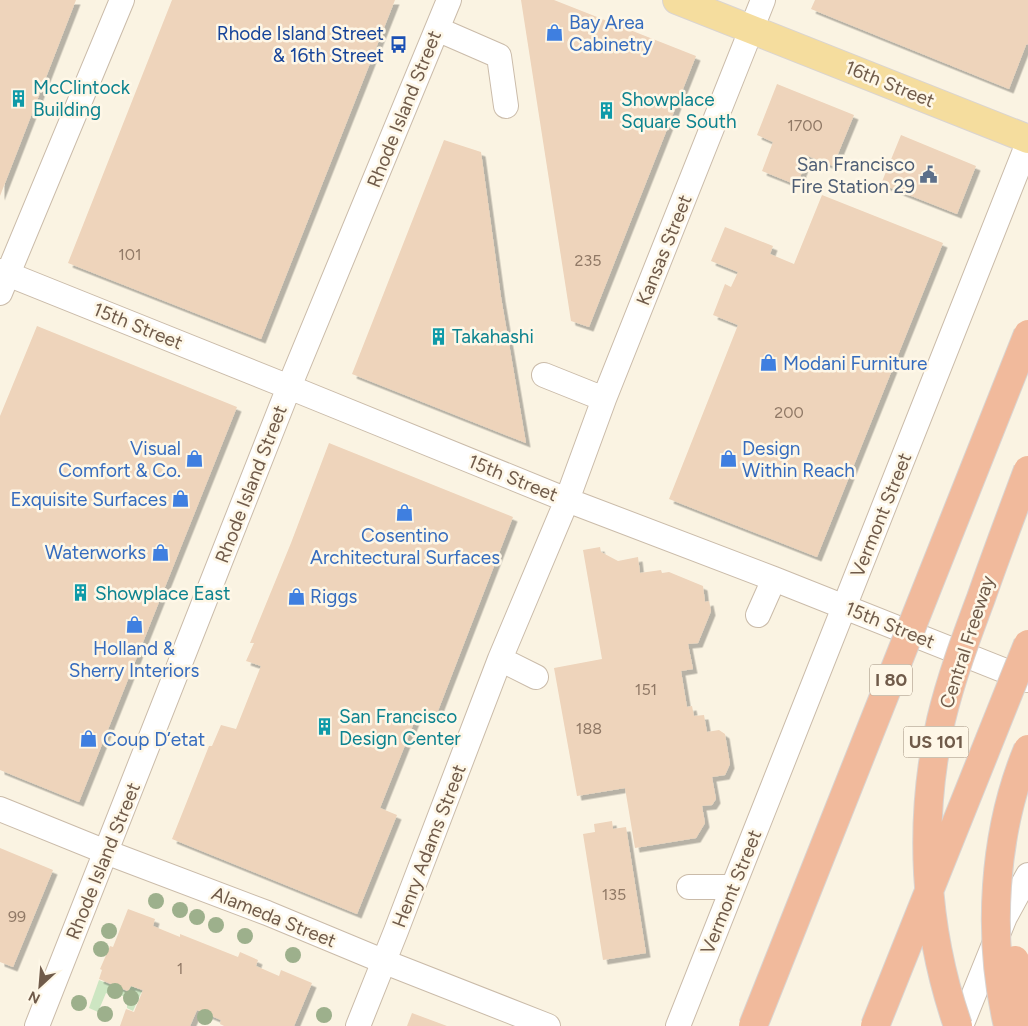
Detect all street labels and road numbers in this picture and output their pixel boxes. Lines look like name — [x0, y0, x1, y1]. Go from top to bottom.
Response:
street label: Rhode Island Street — [362, 27, 446, 191]
street label: 16th Street — [842, 56, 938, 112]
street label: Kansas Street — [631, 191, 697, 309]
street label: 15th Street — [90, 298, 186, 354]
street label: Rhode Island Street — [210, 402, 292, 566]
street label: Vermont Street — [846, 449, 916, 581]
street label: 15th Street — [465, 450, 561, 506]
street label: Central Freeway — [935, 573, 999, 711]
street label: 15th Street — [842, 597, 938, 653]
road number: I 80 — [870, 664, 912, 696]
road number: US 101 — [904, 726, 968, 758]
street label: Henry Adams Street — [387, 761, 471, 931]
street label: Rhode Island Street — [61, 779, 145, 943]
street label: Vermont Street — [696, 826, 766, 958]
street label: Alameda Street — [208, 882, 340, 952]

